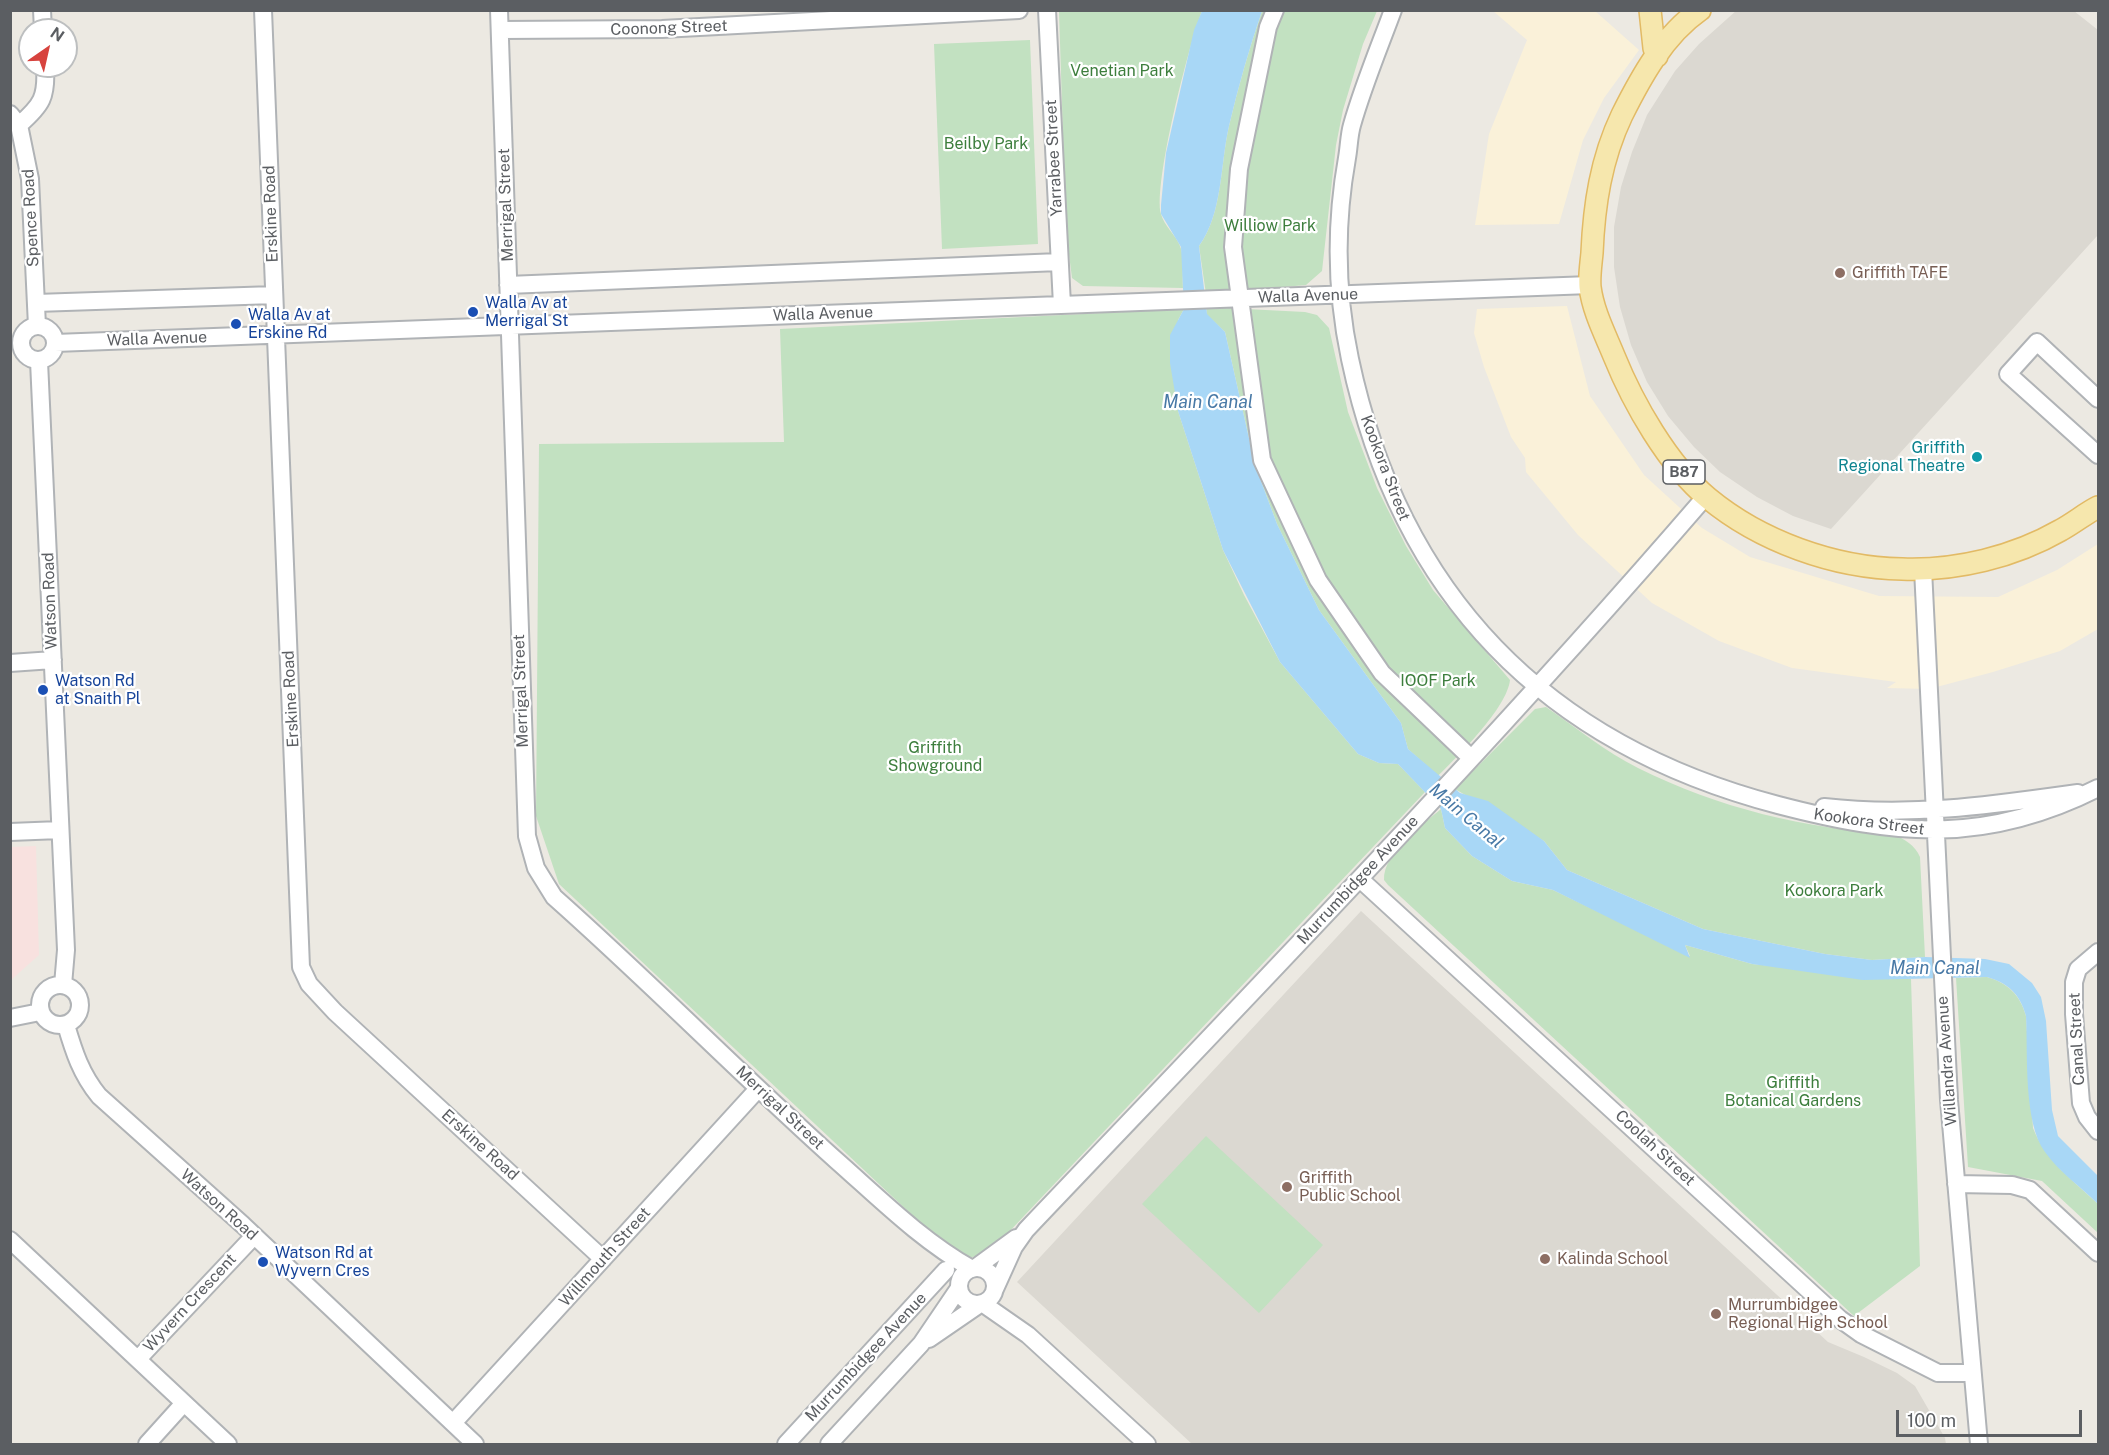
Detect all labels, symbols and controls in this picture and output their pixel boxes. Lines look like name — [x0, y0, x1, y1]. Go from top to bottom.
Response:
street label: Coonong Street — [610, 16, 728, 40]
north arrow — [18, 18, 78, 78]
text: N — [47, 23, 68, 46]
park label: Venetian Park — [1070, 61, 1174, 81]
street label: Yarrabee Street — [1041, 99, 1067, 217]
park label: Beilby Park — [944, 134, 1028, 154]
street label: Merrigal Street — [494, 148, 518, 262]
street label: Erskine Road — [260, 165, 282, 263]
street label: Spence Road — [19, 169, 43, 267]
park label: Williow Park — [1224, 216, 1316, 236]
place label: Griffith TAFE — [1852, 263, 1948, 283]
marker: Griffith TAFE — [1833, 266, 1847, 280]
street label: Walla Avenue — [1257, 285, 1359, 307]
place label: Walla Av at Merrigal St — [485, 293, 568, 331]
street label: Walla Avenue — [772, 303, 874, 325]
place label: Walla Av at Erskine Rd — [248, 305, 331, 343]
marker: Walla Av at Merrigal St — [466, 305, 480, 319]
marker: Walla Av at Erskine Rd — [229, 317, 243, 331]
street label: Walla Avenue — [106, 328, 208, 350]
water label: Main Canal — [1163, 391, 1253, 413]
street label: Kookora Street — [1356, 412, 1414, 524]
place label: Griffith Regional Theatre — [1838, 438, 1965, 476]
marker: Griffith Regional Theatre — [1970, 450, 1984, 464]
road number: B87 — [1663, 460, 1705, 484]
street label: Watson Road — [39, 552, 61, 650]
street label: Merrigal Street — [509, 634, 533, 748]
street label: Erskine Road — [279, 650, 303, 748]
place label: Watson Rd at Snaith Pl — [55, 671, 141, 709]
park label: IOOF Park — [1400, 671, 1476, 691]
marker: Watson Rd at Snaith Pl — [36, 683, 50, 697]
park label: Griffith Showground — [888, 738, 982, 776]
water label: Main Canal — [1425, 779, 1507, 853]
street label: Kookora Street — [1812, 805, 1926, 839]
street label: Murrumbidgee Avenue — [1293, 812, 1423, 948]
park label: Kookora Park — [1784, 881, 1884, 901]
water label: Main Canal — [1890, 957, 1980, 979]
street label: Canal Street — [2065, 992, 2089, 1086]
street label: Willandra Avenue — [1933, 995, 1961, 1127]
street label: Merrigal Street — [732, 1062, 828, 1154]
park label: Griffith Botanical Gardens — [1725, 1073, 1861, 1111]
street label: Erskine Road — [437, 1105, 523, 1185]
street label: Coolah Street — [1611, 1106, 1699, 1190]
street label: Watson Road — [176, 1165, 262, 1245]
place label: Griffith Public School — [1299, 1168, 1401, 1206]
marker: Griffith Public School — [1280, 1180, 1294, 1194]
street label: Willmouth Street — [555, 1203, 655, 1311]
place label: Watson Rd at Wyvern Cres — [275, 1243, 373, 1281]
place label: Kalinda School — [1557, 1249, 1668, 1269]
street label: Wyvern Crescent — [140, 1250, 240, 1356]
marker: Kalinda School — [1538, 1252, 1552, 1266]
marker: Watson Rd at Wyvern Cres — [256, 1255, 270, 1269]
street label: Murrumbidgee Avenue — [801, 1289, 931, 1425]
place label: Murrumbidgee Regional High School — [1728, 1295, 1888, 1333]
marker: Murrumbidgee Regional High School — [1709, 1307, 1723, 1321]
scale bar — [1899, 1398, 2085, 1436]
text: 100 m — [1907, 1410, 1956, 1431]

